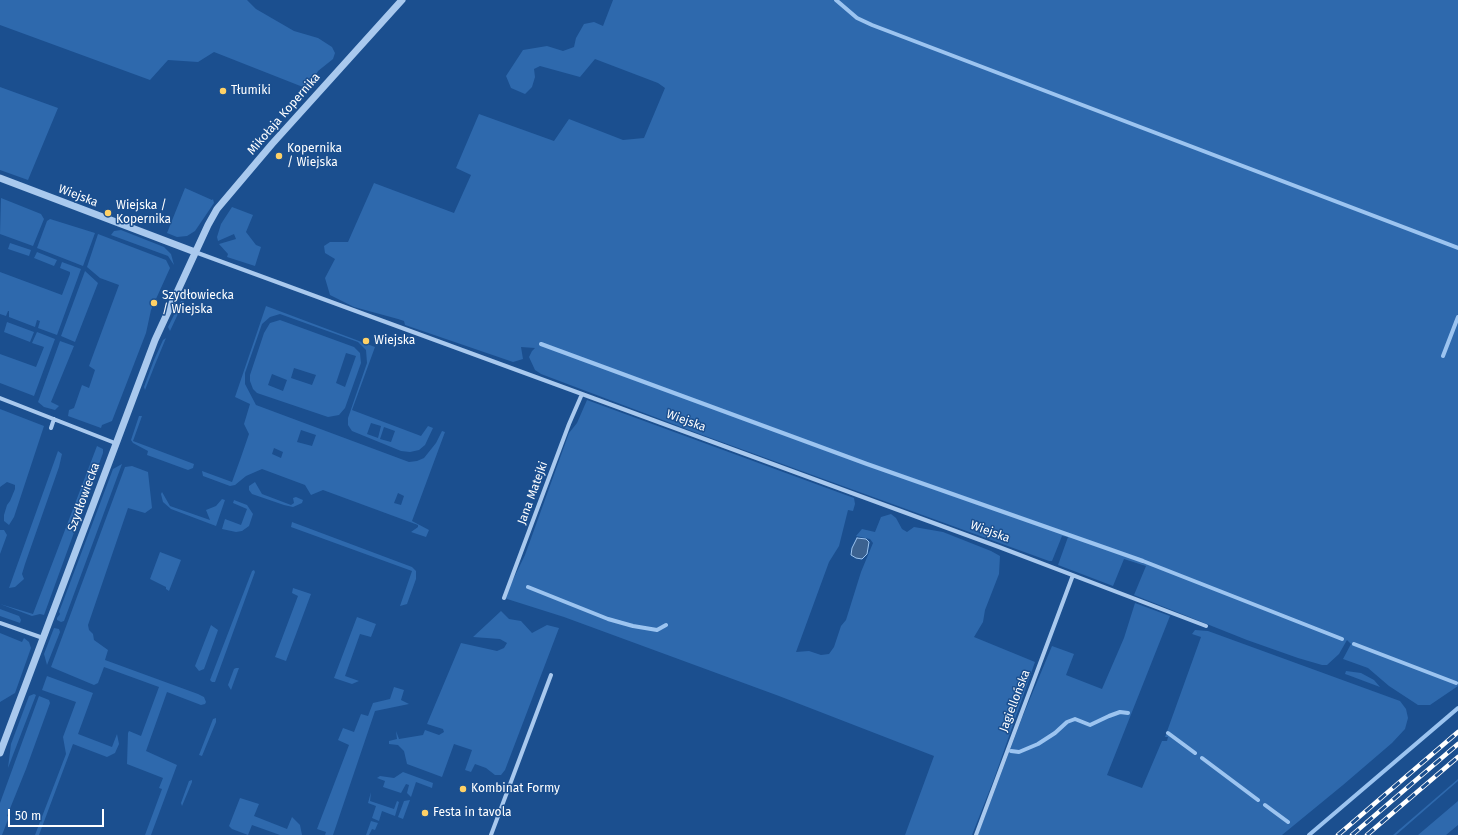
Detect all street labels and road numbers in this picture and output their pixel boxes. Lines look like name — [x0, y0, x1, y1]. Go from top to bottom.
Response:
street label: Mikołaja Kopernika — [244, 70, 324, 158]
street label: Wiejska — [56, 182, 100, 210]
street label: Wiejska — [664, 407, 708, 435]
street label: Jana Matejki — [515, 459, 551, 527]
street label: Szydłowiecka — [65, 461, 103, 533]
street label: Wiejska — [968, 518, 1012, 546]
street label: Jagiellońska — [997, 668, 1033, 734]

